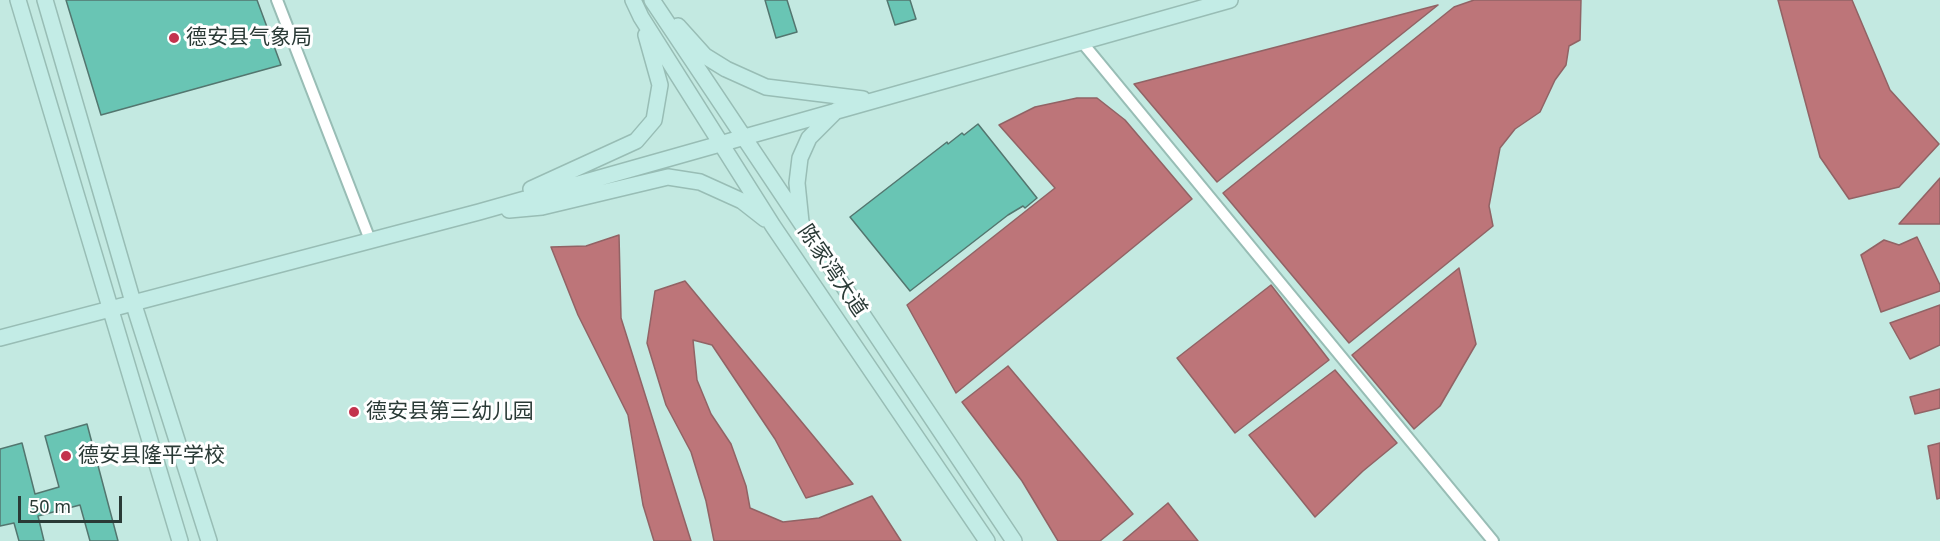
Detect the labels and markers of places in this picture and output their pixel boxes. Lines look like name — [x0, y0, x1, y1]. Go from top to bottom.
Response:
place label: 德安县气象局 — [186, 25, 312, 51]
marker: 德安县气象局 — [167, 31, 181, 45]
place label: 德安县第三幼儿园 — [366, 399, 534, 425]
marker: 德安县第三幼儿园 — [347, 405, 361, 419]
place label: 德安县隆平学校 — [78, 443, 225, 469]
marker: 德安县隆平学校 — [59, 449, 73, 463]

